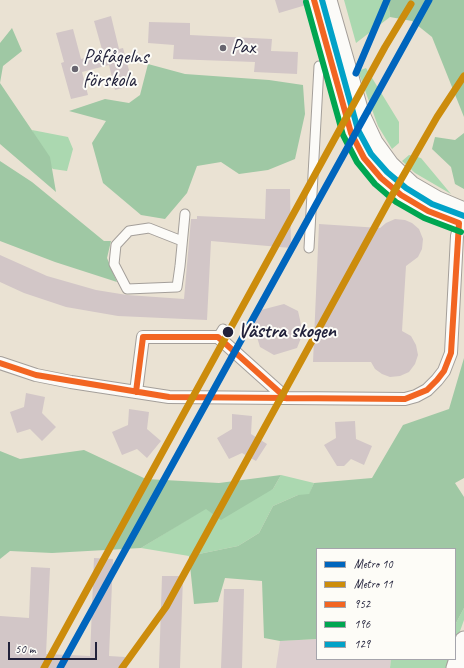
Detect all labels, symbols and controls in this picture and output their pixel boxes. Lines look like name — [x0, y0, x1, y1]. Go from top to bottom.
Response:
place label: Pax — [231, 36, 255, 60]
marker: Pax — [218, 43, 228, 53]
place label: Påfågelns förskola — [83, 46, 148, 93]
marker: Påfågelns förskola — [70, 64, 80, 74]
place label: Västra skogen — [238, 320, 336, 344]
marker: Västra skogen — [221, 325, 235, 339]
legend — [316, 548, 456, 660]
text: Metro 10 — [354, 556, 393, 572]
text: Metro 11 — [354, 576, 393, 592]
text: 952 — [354, 596, 370, 612]
text: 196 — [354, 616, 370, 632]
scale bar — [10, 634, 99, 660]
text: 129 — [354, 636, 370, 652]
text: 50 m — [15, 641, 35, 657]

